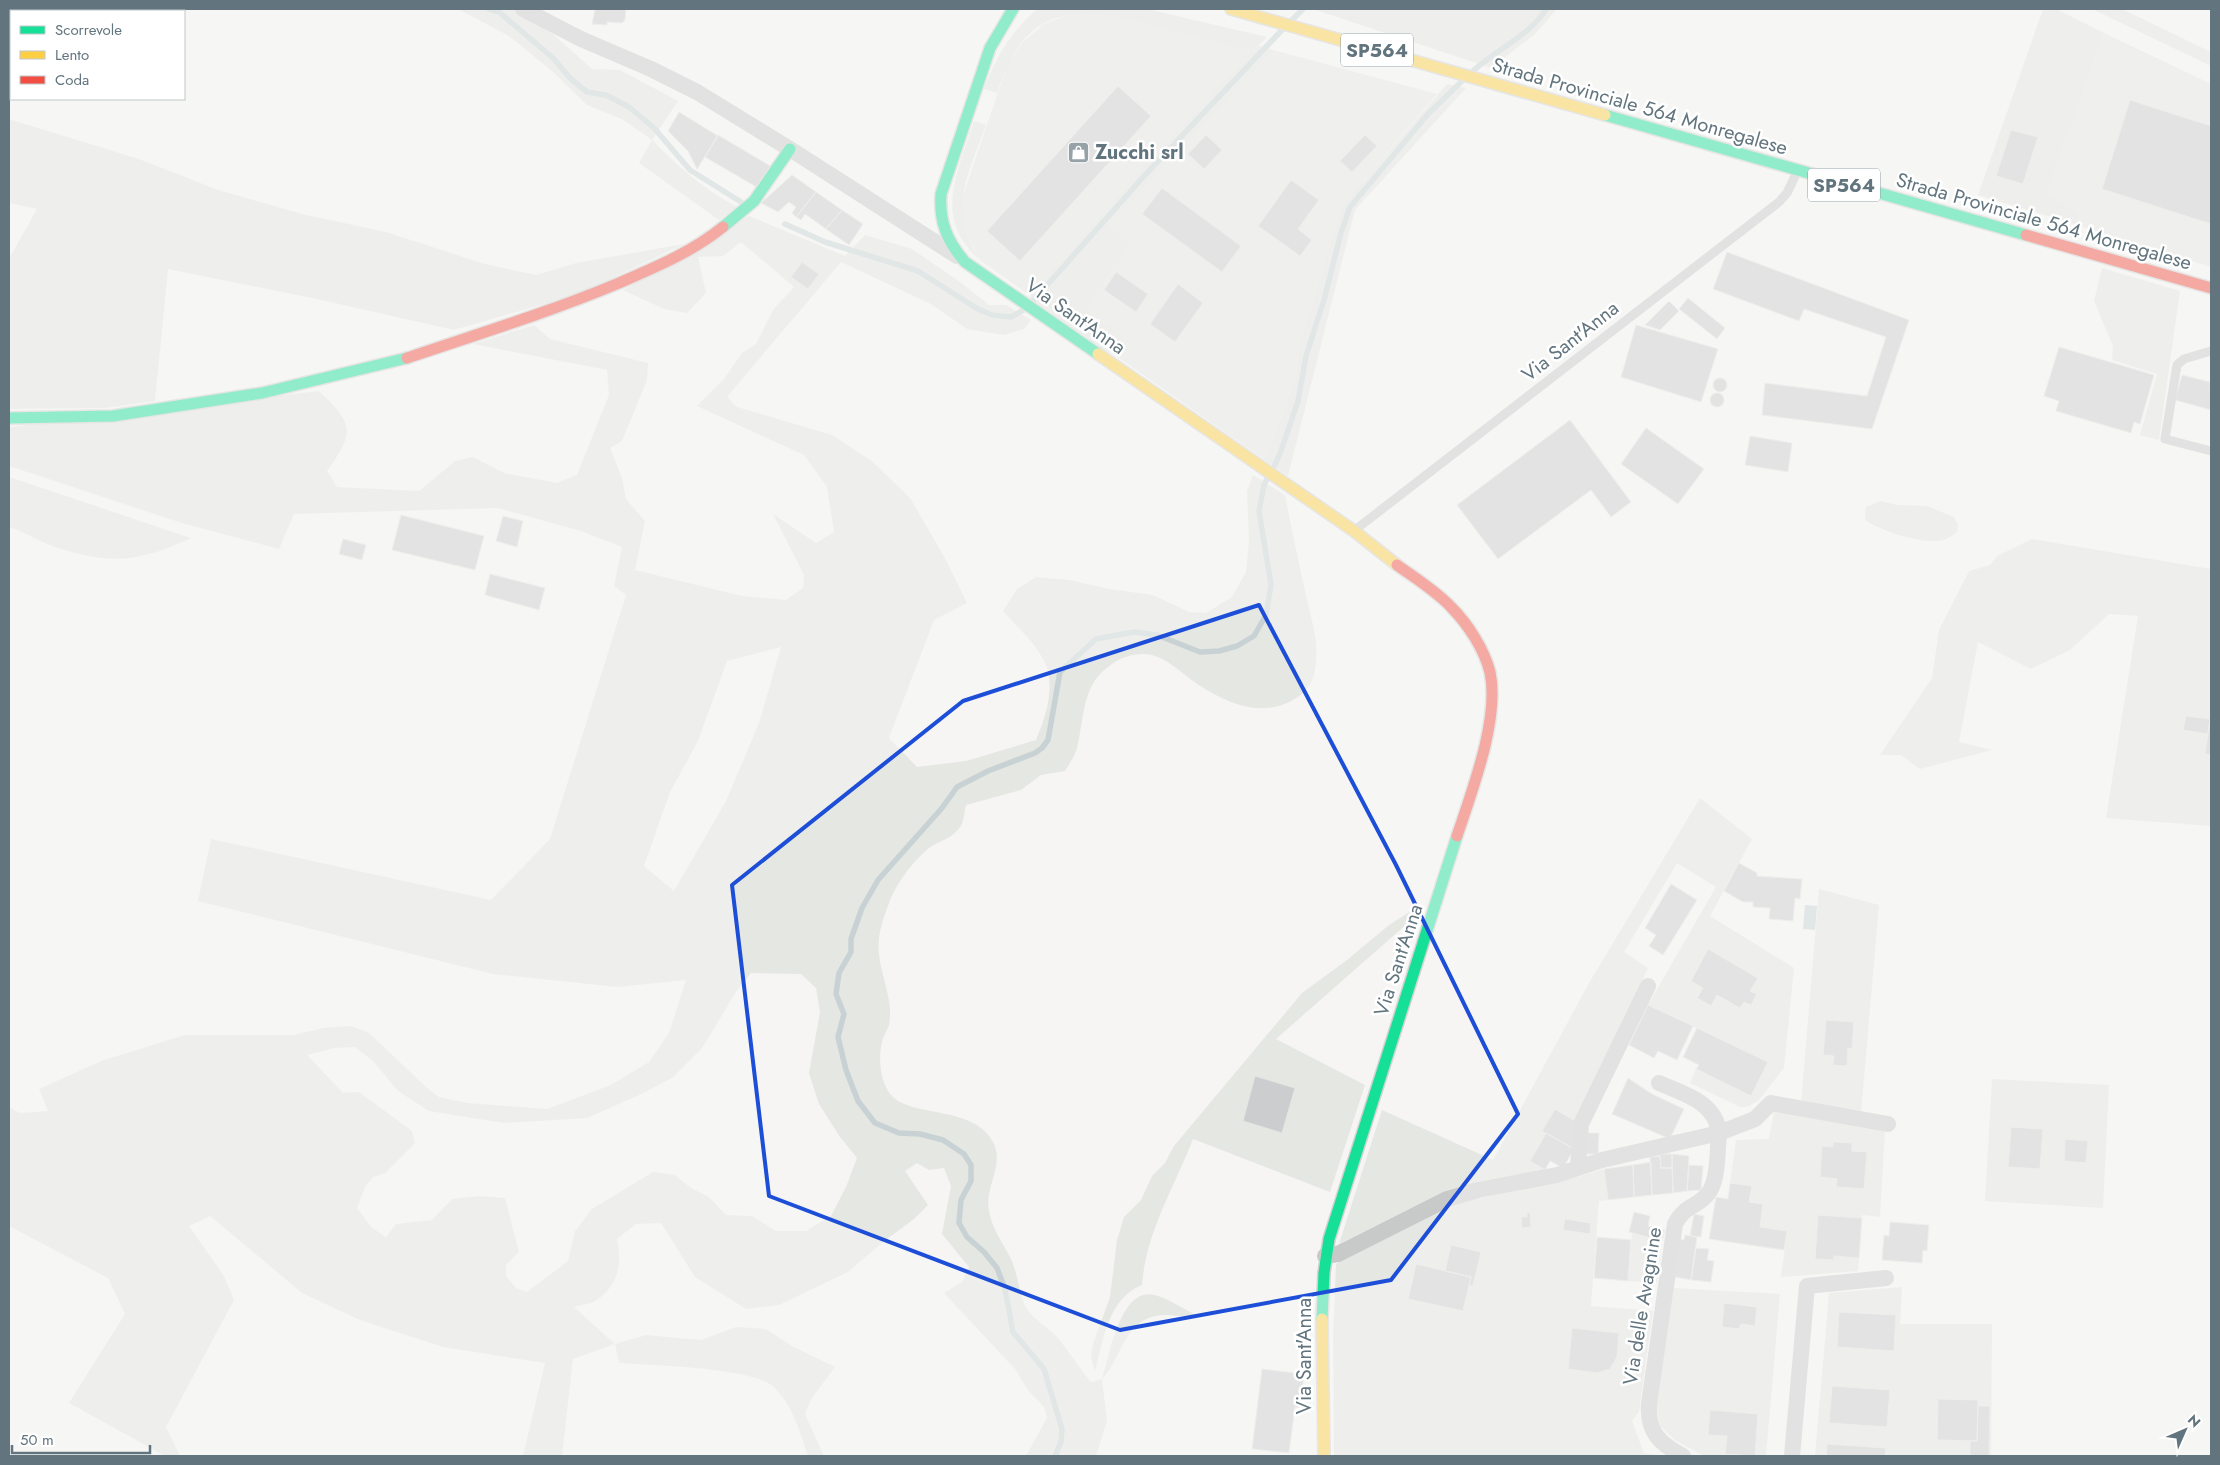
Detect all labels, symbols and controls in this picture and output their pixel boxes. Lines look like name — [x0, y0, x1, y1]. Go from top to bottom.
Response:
legend — [10, 10, 185, 100]
text: Scorrevole — [55, 19, 122, 41]
road number: SP564 — [1341, 34, 1413, 66]
text: Lento — [55, 44, 89, 66]
street label: Strada Provinciale 564 Monregalese — [1489, 50, 1791, 163]
text: Coda — [55, 69, 89, 91]
place label: Zucchi srl — [1095, 138, 1184, 167]
shop icon: Zucchi srl — [1067, 140, 1091, 164]
street label: Strada Provinciale 564 Monregalese — [1893, 165, 2195, 278]
road number: SP564 — [1808, 168, 1880, 202]
street label: Via Sant'Anna — [1020, 271, 1132, 362]
street label: Via Sant'Anna — [1516, 294, 1625, 389]
street label: Via Sant'Anna — [1367, 900, 1430, 1020]
street label: Via delle Avagnine — [1616, 1225, 1669, 1387]
street label: Via Sant'Anna — [1290, 1298, 1319, 1414]
north arrow — [2160, 1405, 2210, 1455]
text: N — [2183, 1410, 2205, 1432]
scale bar — [12, 1422, 150, 1454]
text: 50 m — [20, 1429, 54, 1451]

